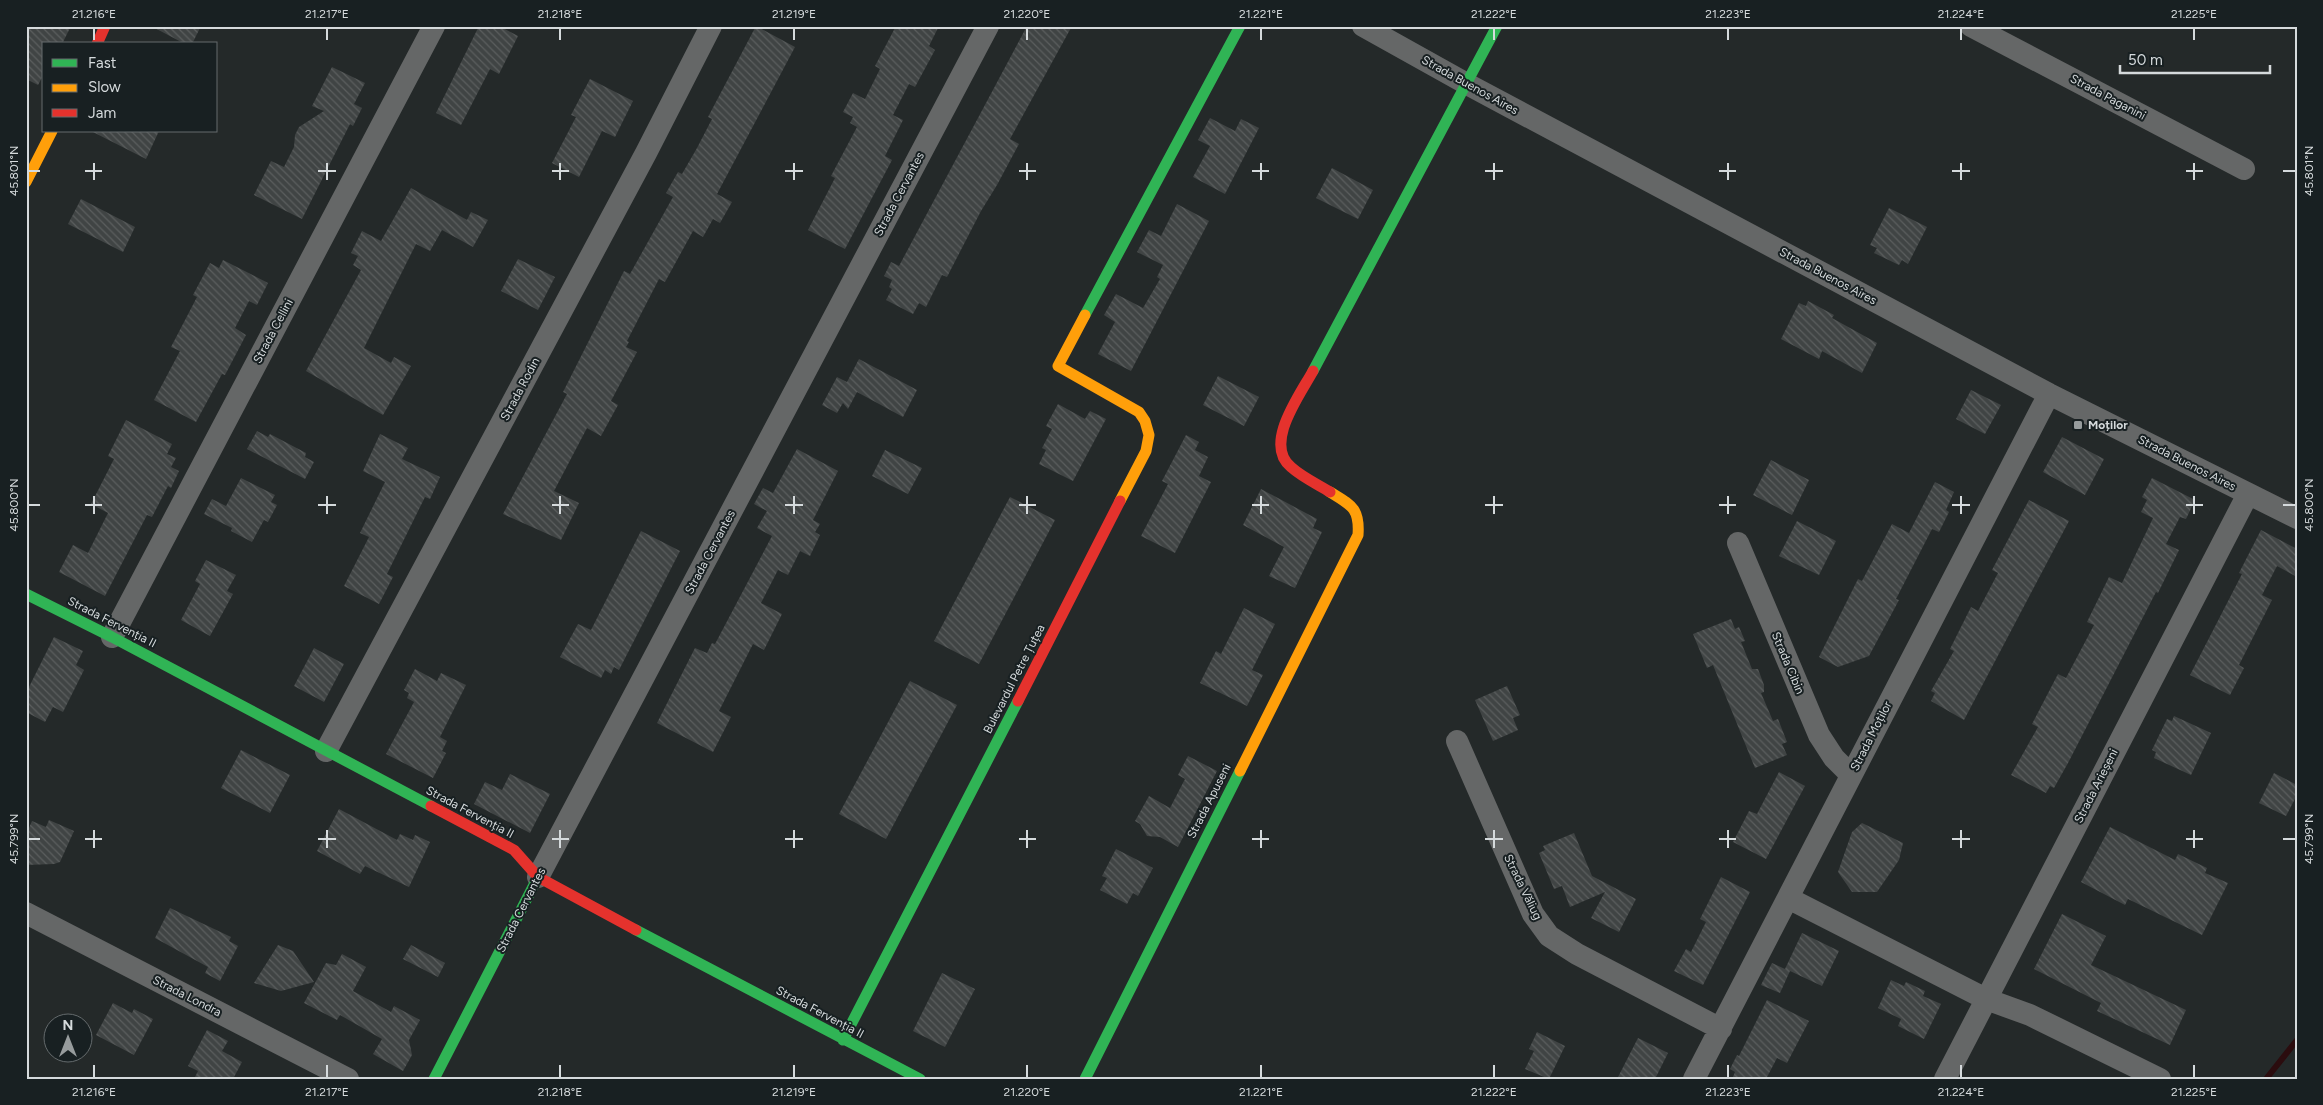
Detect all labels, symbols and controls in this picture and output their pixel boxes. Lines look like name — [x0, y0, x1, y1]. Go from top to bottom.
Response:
text: 21.216°E — [72, 7, 116, 21]
text: 21.217°E — [305, 7, 349, 21]
text: 21.218°E — [538, 7, 582, 21]
text: 21.219°E — [772, 7, 816, 21]
text: 21.220°E — [1004, 7, 1050, 21]
text: 21.221°E — [1239, 7, 1283, 21]
text: 21.222°E — [1471, 7, 1517, 21]
text: 21.223°E — [1705, 7, 1751, 21]
text: 21.224°E — [1938, 7, 1984, 21]
text: 21.225°E — [2171, 7, 2217, 21]
legend — [42, 42, 218, 132]
scale bar — [2120, 42, 2270, 74]
text: 50 m — [2128, 51, 2163, 69]
street label: Strada Buenos Aires — [1419, 53, 1521, 118]
text: Fast — [88, 54, 117, 72]
street label: Strada Paganini — [2068, 71, 2148, 123]
text: Slow — [88, 78, 121, 96]
text: Jam — [88, 104, 116, 122]
text: 45.801°N — [7, 146, 21, 196]
text: 45.801°N — [2302, 146, 2316, 196]
street label: Strada Cervantes — [871, 149, 927, 238]
street label: Strada Buenos Aires — [1777, 244, 1879, 308]
street label: Strada Cellini — [250, 296, 296, 366]
street label: Strada Rodin — [498, 355, 543, 423]
place label: Moților — [2088, 418, 2128, 432]
marker: Moților — [2072, 419, 2084, 431]
street label: Strada Buenos Aires — [2136, 432, 2239, 494]
text: 45.800°N — [7, 478, 21, 532]
text: 45.800°N — [2302, 478, 2316, 532]
street label: Strada Cervantes — [682, 507, 738, 596]
street label: Strada Fervenția II — [65, 594, 159, 650]
street label: Bulevardul Petre Țuțea — [980, 622, 1048, 736]
street label: Strada Cibin — [1769, 630, 1807, 696]
street label: Strada Moților — [1847, 699, 1895, 773]
street label: Strada Arieșeni — [2071, 747, 2121, 825]
street label: Strada Apuseni — [1184, 761, 1234, 841]
street label: Strada Fervenția II — [424, 783, 516, 841]
text: 45.799°N — [7, 814, 21, 864]
text: 45.799°N — [2302, 814, 2316, 864]
street label: Strada Văliug — [1501, 852, 1545, 922]
street label: Strada Cervantes — [494, 865, 549, 955]
street label: Strada Londra — [150, 973, 224, 1019]
street label: Strada Fervenția II — [774, 983, 866, 1041]
north arrow — [42, 1012, 92, 1062]
text: N — [63, 1017, 73, 1034]
text: 21.216°E — [72, 1085, 116, 1099]
text: 21.217°E — [305, 1085, 349, 1099]
text: 21.218°E — [538, 1085, 582, 1099]
text: 21.219°E — [772, 1085, 816, 1099]
text: 21.220°E — [1004, 1085, 1050, 1099]
text: 21.221°E — [1239, 1085, 1283, 1099]
text: 21.222°E — [1471, 1085, 1517, 1099]
text: 21.223°E — [1705, 1085, 1751, 1099]
text: 21.224°E — [1938, 1085, 1984, 1099]
text: 21.225°E — [2171, 1085, 2217, 1099]

